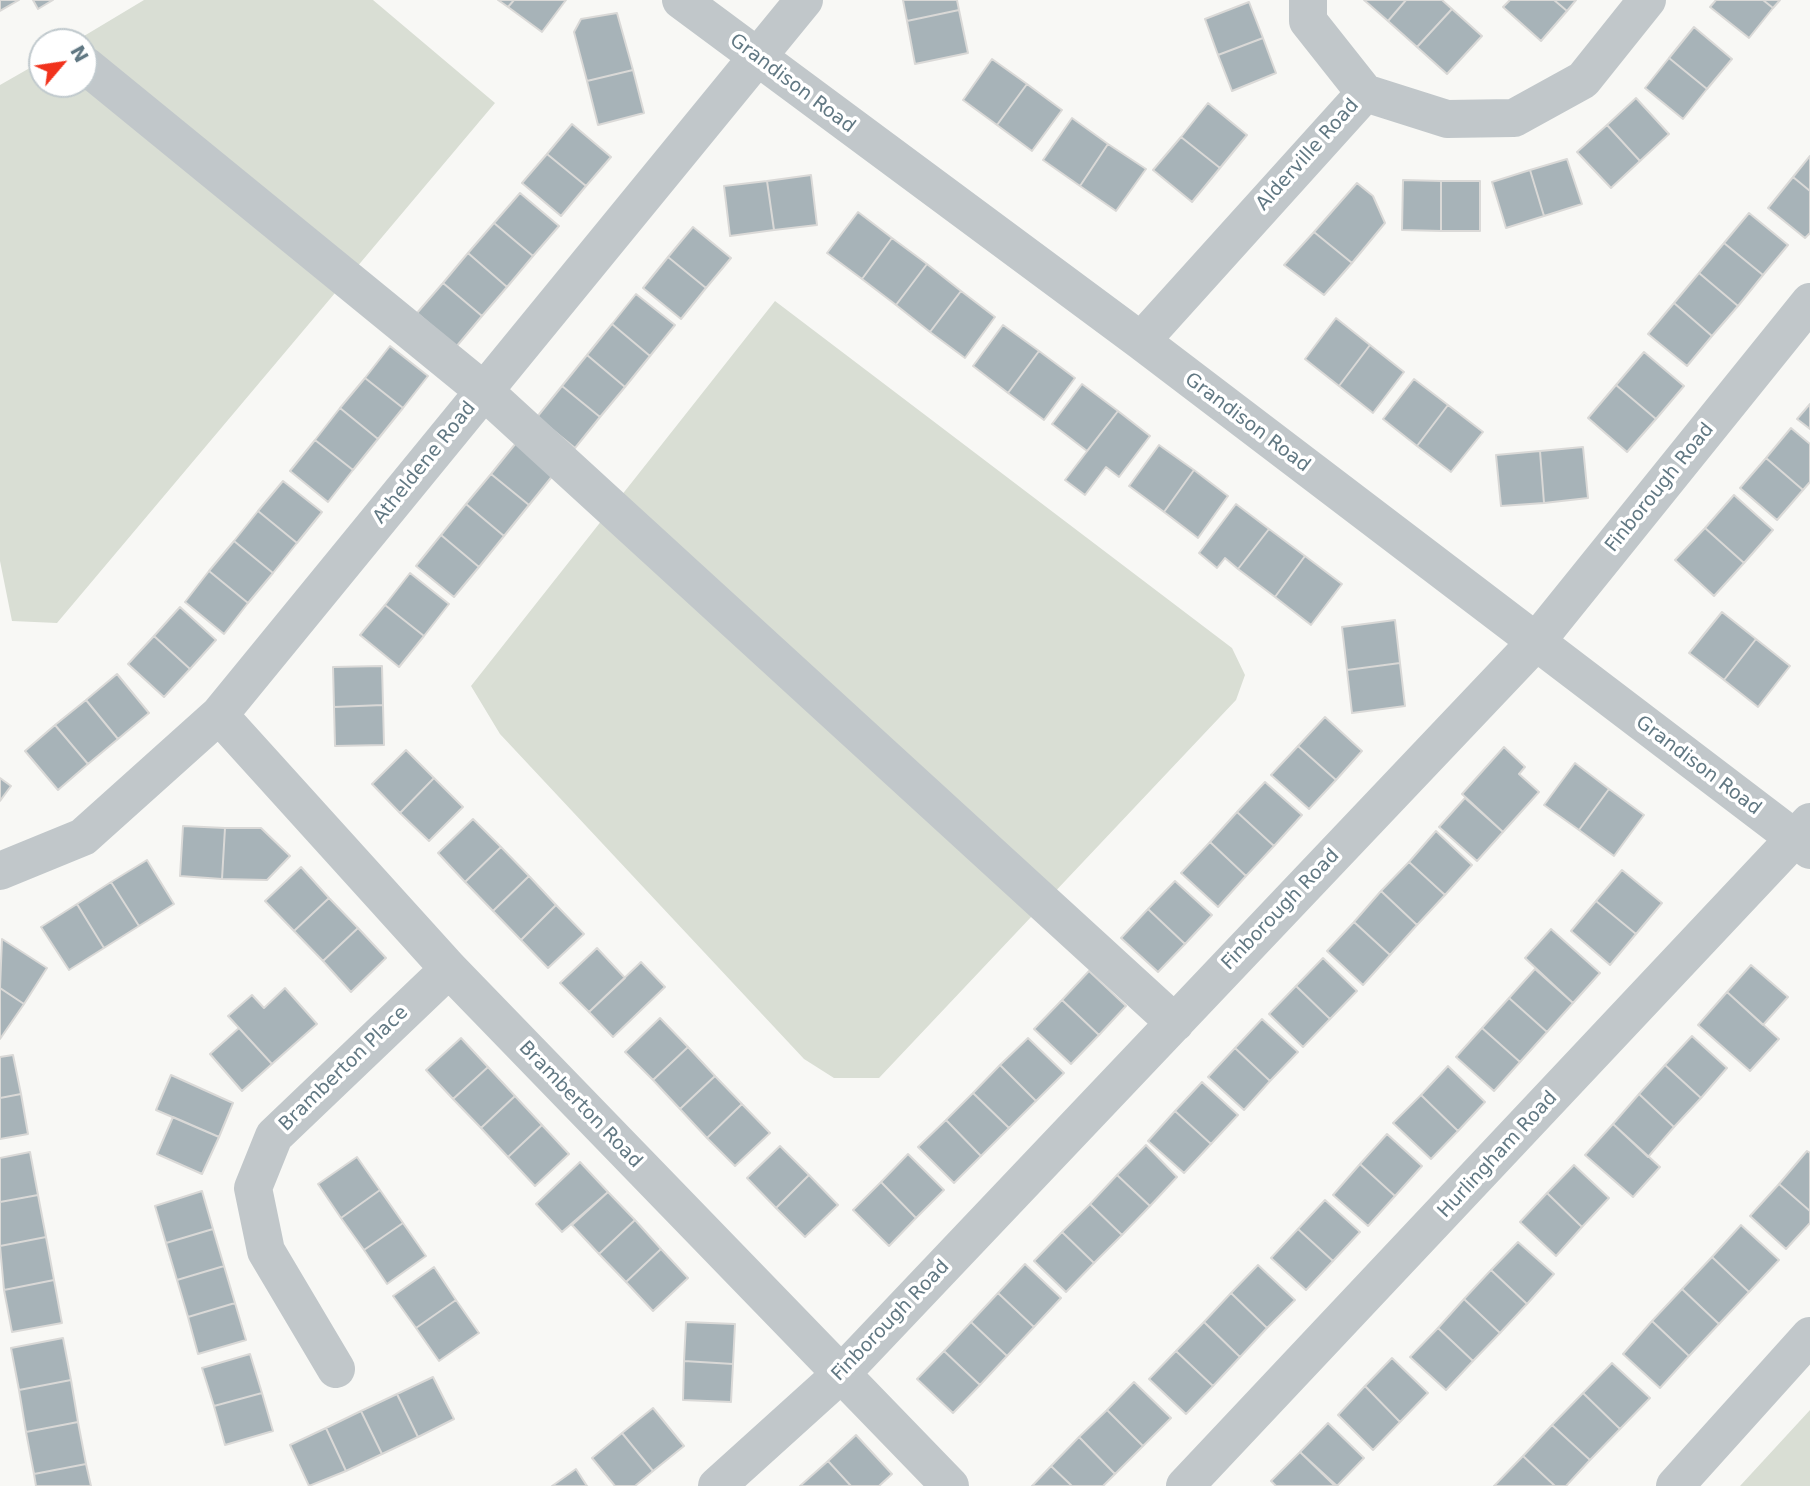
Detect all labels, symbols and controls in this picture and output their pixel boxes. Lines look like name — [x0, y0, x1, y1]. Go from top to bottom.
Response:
north arrow — [28, 28, 98, 98]
street label: Grandison Road — [725, 30, 859, 138]
text: N — [66, 41, 93, 66]
street label: Alderville Road — [1252, 94, 1364, 216]
street label: Grandison Road — [1180, 369, 1314, 477]
street label: Atheldene Road — [369, 397, 481, 529]
street label: Finborough Road — [1601, 419, 1719, 557]
street label: Grandison Road — [1631, 712, 1765, 820]
street label: Finborough Road — [1217, 845, 1345, 975]
street label: Bramberton Place — [275, 1002, 413, 1136]
street label: Bramberton Road — [514, 1037, 646, 1173]
street label: Hurlingham Road — [1433, 1087, 1563, 1223]
street label: Finborough Road — [827, 1256, 955, 1386]

